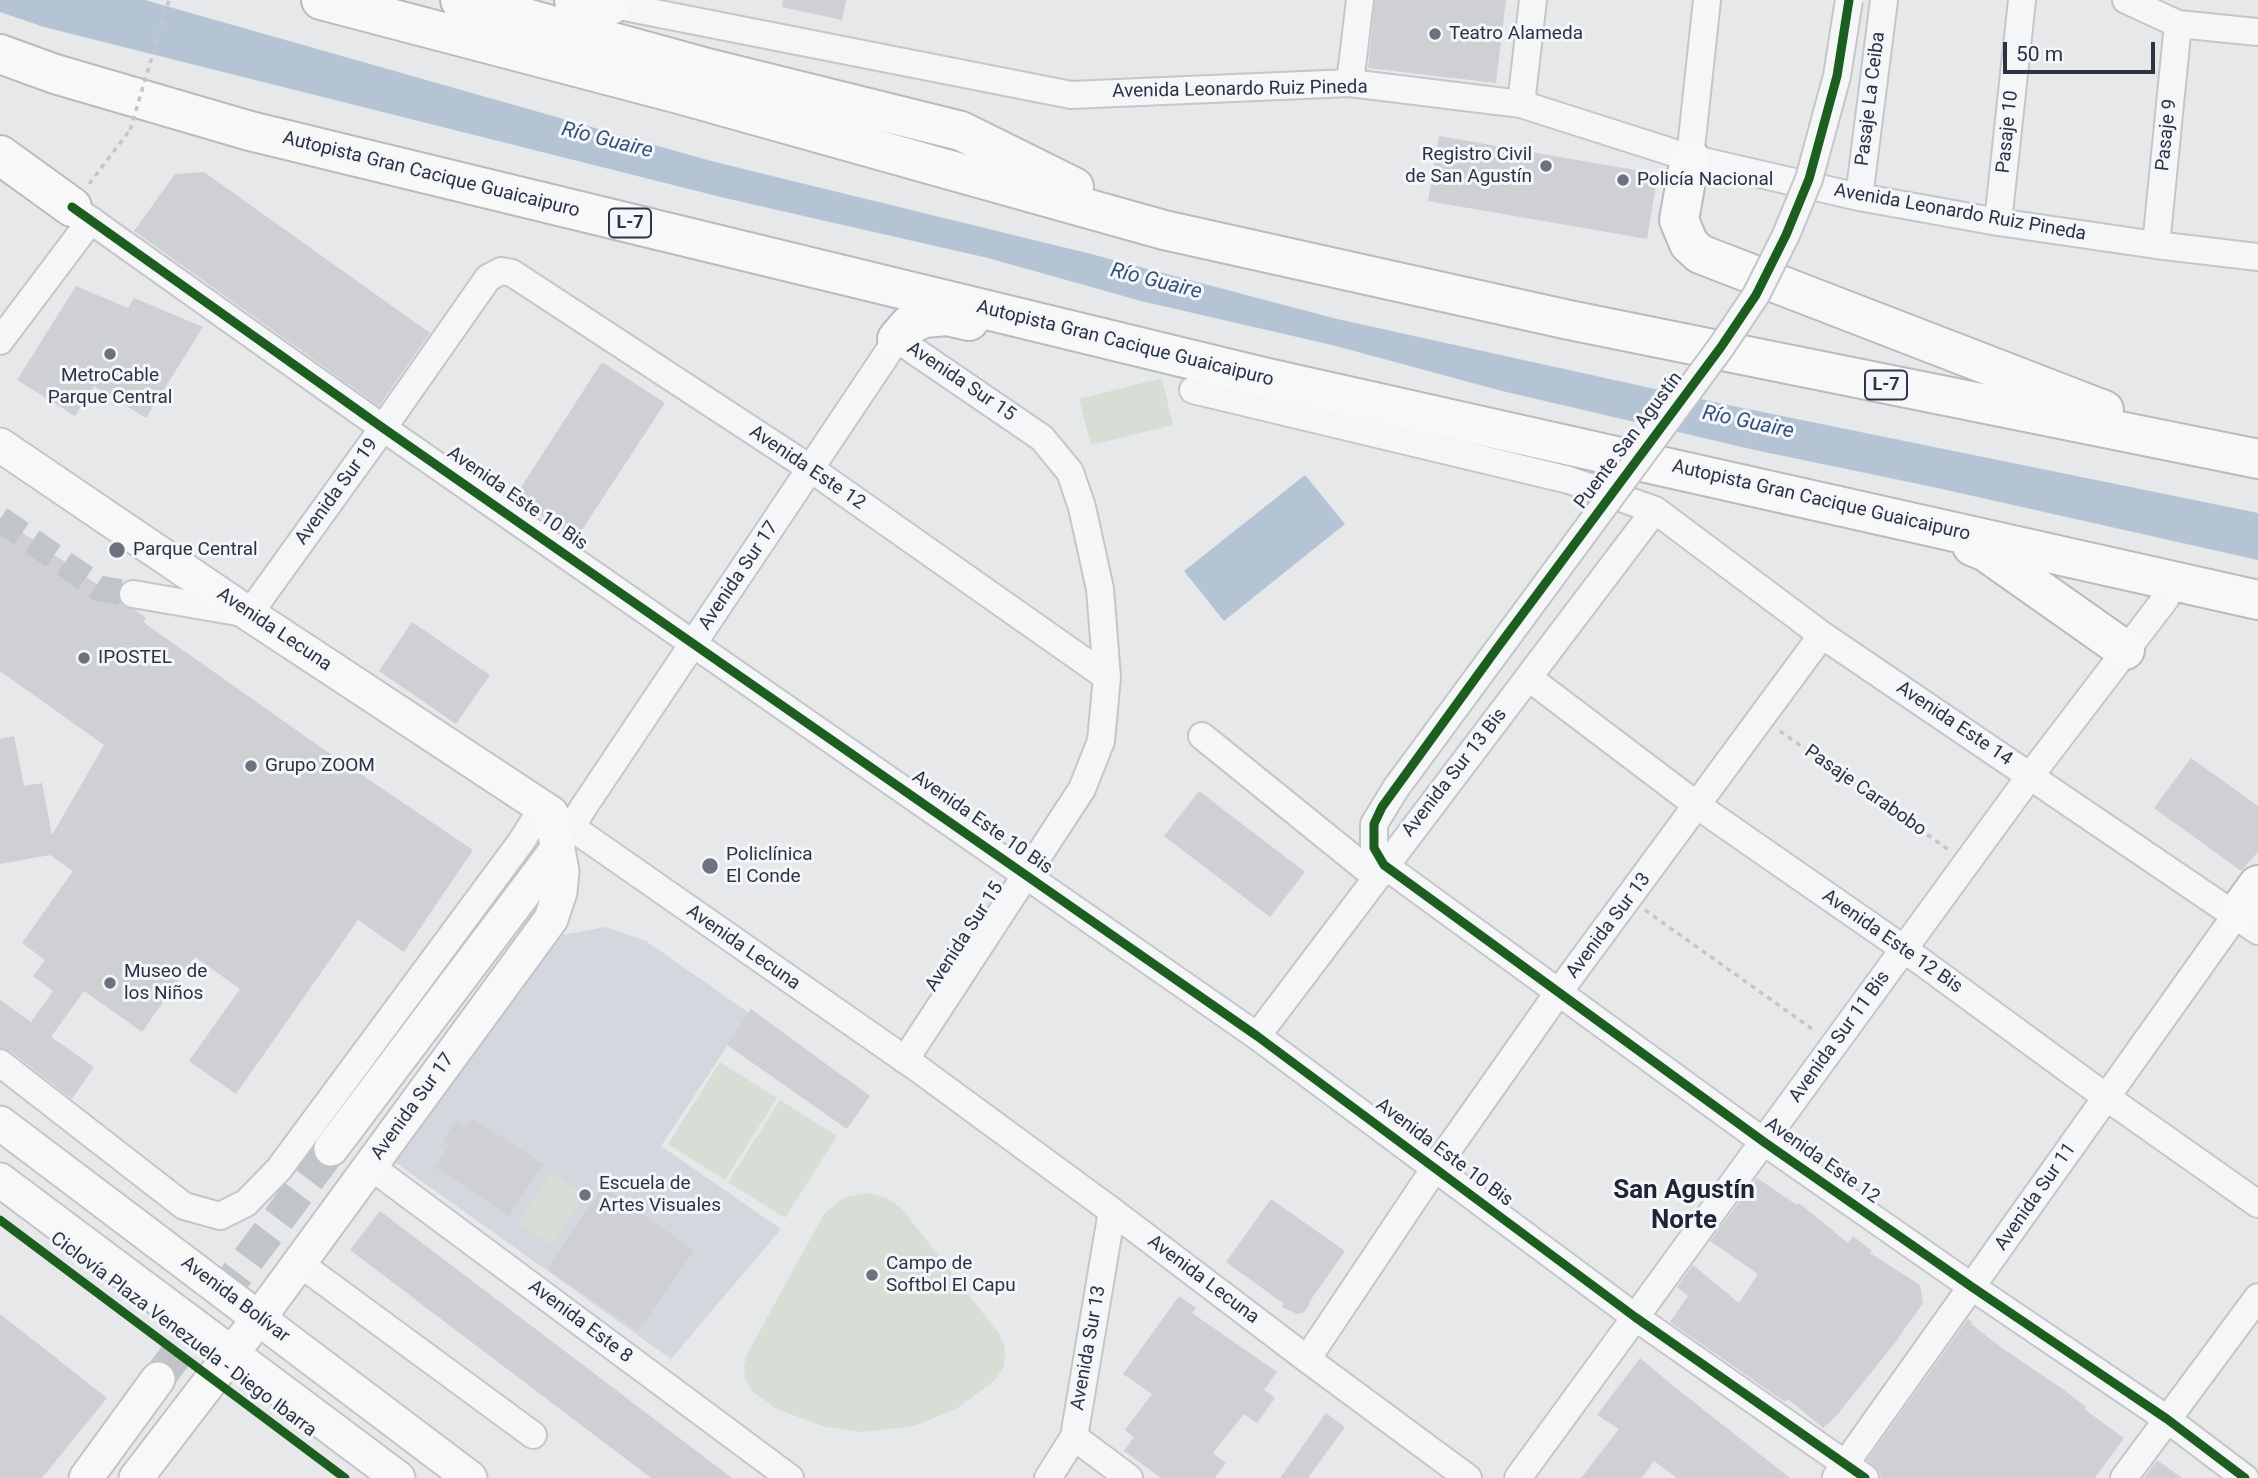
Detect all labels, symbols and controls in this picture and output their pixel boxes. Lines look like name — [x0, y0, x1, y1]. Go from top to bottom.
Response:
place label: Teatro Alameda — [1449, 23, 1583, 45]
marker: Teatro Alameda — [1427, 26, 1443, 42]
scale bar — [2006, 28, 2158, 72]
street label: Pasaje La Ceiba — [1851, 31, 1891, 167]
text: 50 m — [2016, 42, 2063, 66]
street label: Avenida Leonardo Ruiz Pineda — [1112, 76, 1368, 104]
street label: Pasaje 10 — [1992, 90, 2024, 174]
street label: Pasaje 9 — [2152, 98, 2182, 172]
water label: Río Guaire — [559, 118, 655, 164]
street label: Autopista Gran Cacique Guaicaipuro — [280, 127, 582, 223]
place label: Registro Civil de San Agustín — [1405, 144, 1532, 188]
marker: Registro Civil de San Agustín — [1538, 158, 1554, 174]
place label: Policía Nacional — [1637, 169, 1773, 191]
marker: Policía Nacional — [1615, 172, 1631, 188]
street label: Avenida Leonardo Ruiz Pineda — [1832, 180, 2088, 246]
road number: L-7 — [609, 208, 651, 238]
water label: Río Guaire — [1108, 259, 1204, 305]
street label: Autopista Gran Cacique Guaicaipuro — [974, 296, 1276, 392]
street label: Avenida Sur 15 — [902, 337, 1020, 427]
marker: MetroCable Parque Central — [102, 346, 118, 362]
place label: MetroCable Parque Central — [48, 365, 172, 409]
street label: Puente San Agustín — [1570, 368, 1688, 514]
road number: L-7 — [1865, 370, 1907, 400]
water label: Río Guaire — [1700, 401, 1796, 445]
street label: Avenida Este 12 — [745, 421, 869, 515]
street label: Avenida Sur 19 — [291, 434, 383, 550]
street label: Avenida Este 10 Bis — [443, 442, 591, 556]
street label: Autopista Gran Cacique Guaicaipuro — [1670, 456, 1972, 546]
street label: Avenida Sur 17 — [694, 517, 784, 635]
place label: Parque Central — [133, 539, 258, 561]
marker: Parque Central — [107, 540, 127, 560]
street label: Avenida Lecuna — [212, 583, 336, 677]
place label: IPOSTEL — [98, 647, 172, 669]
marker: IPOSTEL — [76, 650, 92, 666]
street label: Avenida Este 14 — [1892, 677, 2016, 771]
street label: Avenida Sur 13 Bis — [1398, 704, 1512, 842]
street label: Pasaje Carabobo — [1800, 740, 1930, 842]
place label: Grupo ZOOM — [265, 755, 375, 777]
marker: Grupo ZOOM — [243, 758, 259, 774]
street label: Avenida Este 10 Bis — [908, 766, 1056, 880]
place label: Policlínica El Conde — [726, 844, 813, 888]
marker: Policlínica El Conde — [700, 856, 720, 876]
street label: Avenida Sur 13 — [1562, 869, 1656, 983]
street label: Avenida Sur 15 — [921, 878, 1009, 996]
street label: Avenida Este 12 Bis — [1818, 885, 1966, 999]
street label: Avenida Lecuna — [682, 900, 804, 996]
place label: Museo de los Niños — [124, 961, 207, 1005]
street label: Avenida Sur 11 Bis — [1785, 967, 1895, 1107]
marker: Museo de los Niños — [102, 975, 118, 991]
street label: Avenida Sur 17 — [367, 1049, 459, 1165]
street label: Avenida Este 10 Bis — [1371, 1094, 1517, 1212]
street label: Avenida Este 12 — [1760, 1113, 1884, 1209]
street label: Avenida Sur 11 — [1990, 1139, 2082, 1255]
place label: Escuela de Artes Visuales — [599, 1173, 721, 1217]
district label: San Agustín Norte — [1613, 1175, 1755, 1236]
marker: Escuela de Artes Visuales — [577, 1187, 593, 1203]
street label: Ciclovía Plaza Venezuela - Diego Ibarra — [46, 1228, 320, 1442]
street label: Avenida Lecuna — [1143, 1231, 1263, 1329]
street label: Avenida Bolívar — [176, 1252, 294, 1348]
place label: Campo de Softbol El Capu — [886, 1253, 1016, 1297]
marker: Campo de Softbol El Capu — [864, 1267, 880, 1283]
street label: Avenida Este 8 — [524, 1276, 636, 1368]
street label: Avenida Sur 13 — [1067, 1284, 1111, 1412]

